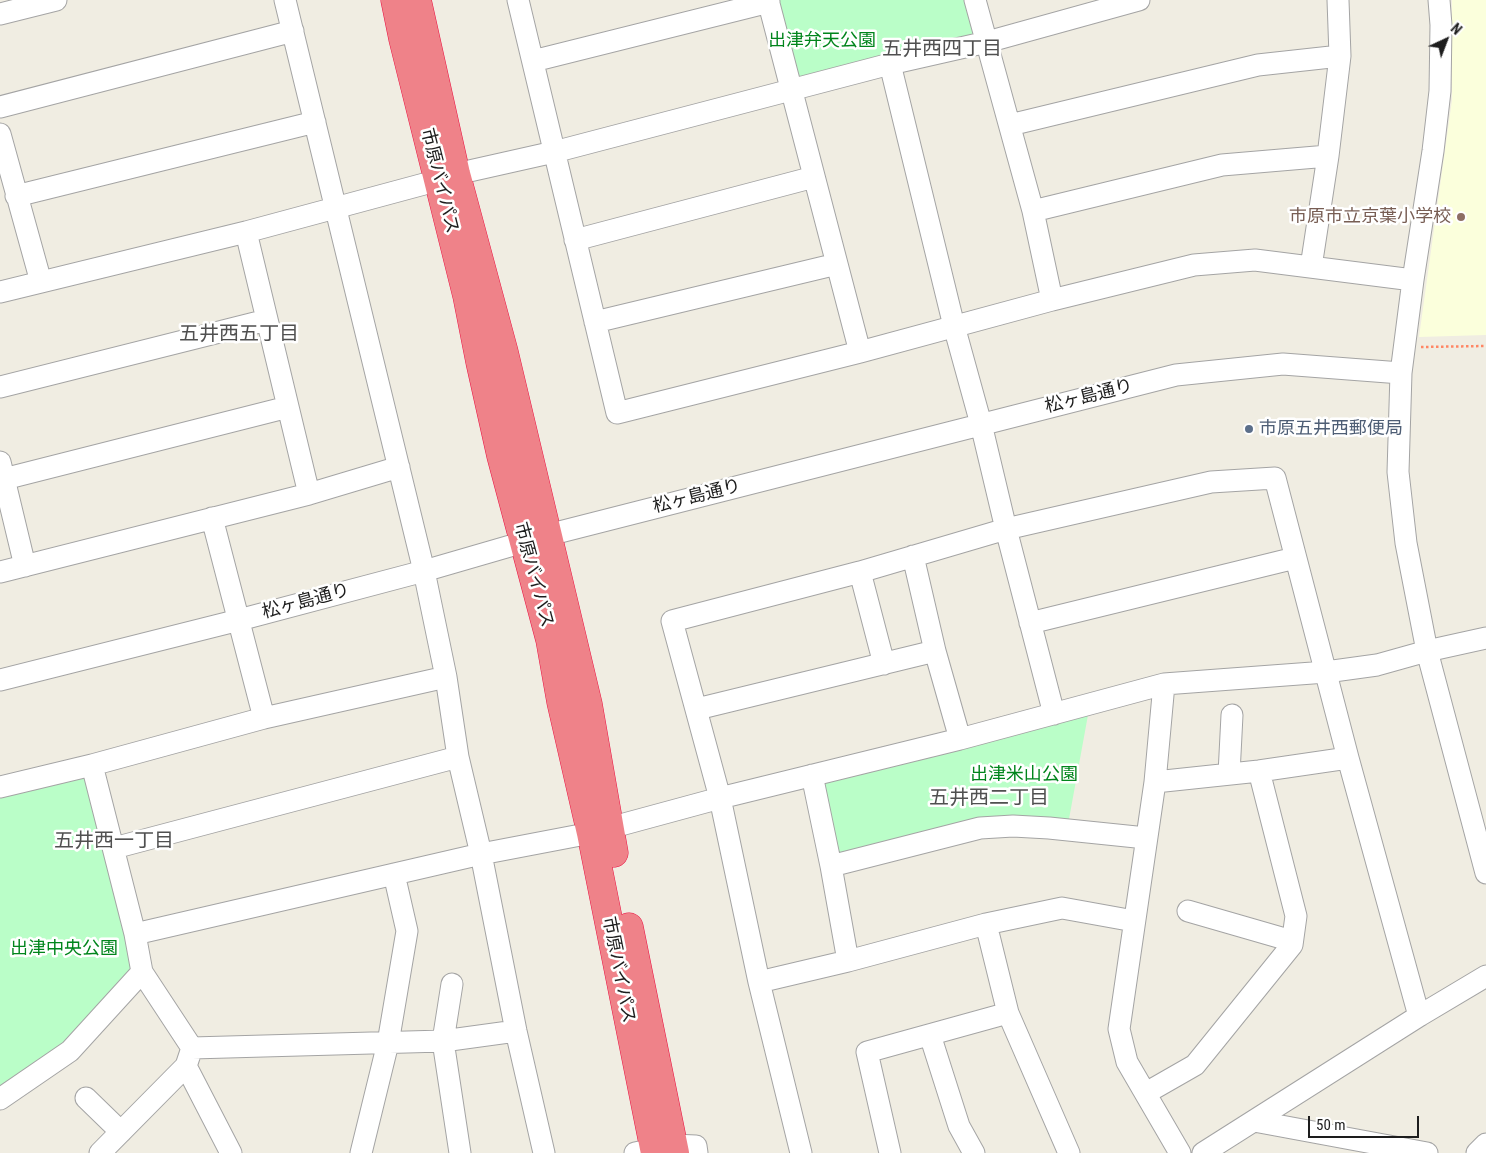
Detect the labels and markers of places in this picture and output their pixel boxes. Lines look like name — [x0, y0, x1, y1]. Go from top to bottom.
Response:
place label: 市原市立京葉小学校 — [1289, 206, 1451, 228]
marker: 市原市立京葉小学校 — [1455, 211, 1467, 223]
place label: 市原五井西郵便局 — [1259, 418, 1403, 440]
marker: 市原五井西郵便局 — [1243, 423, 1255, 435]

